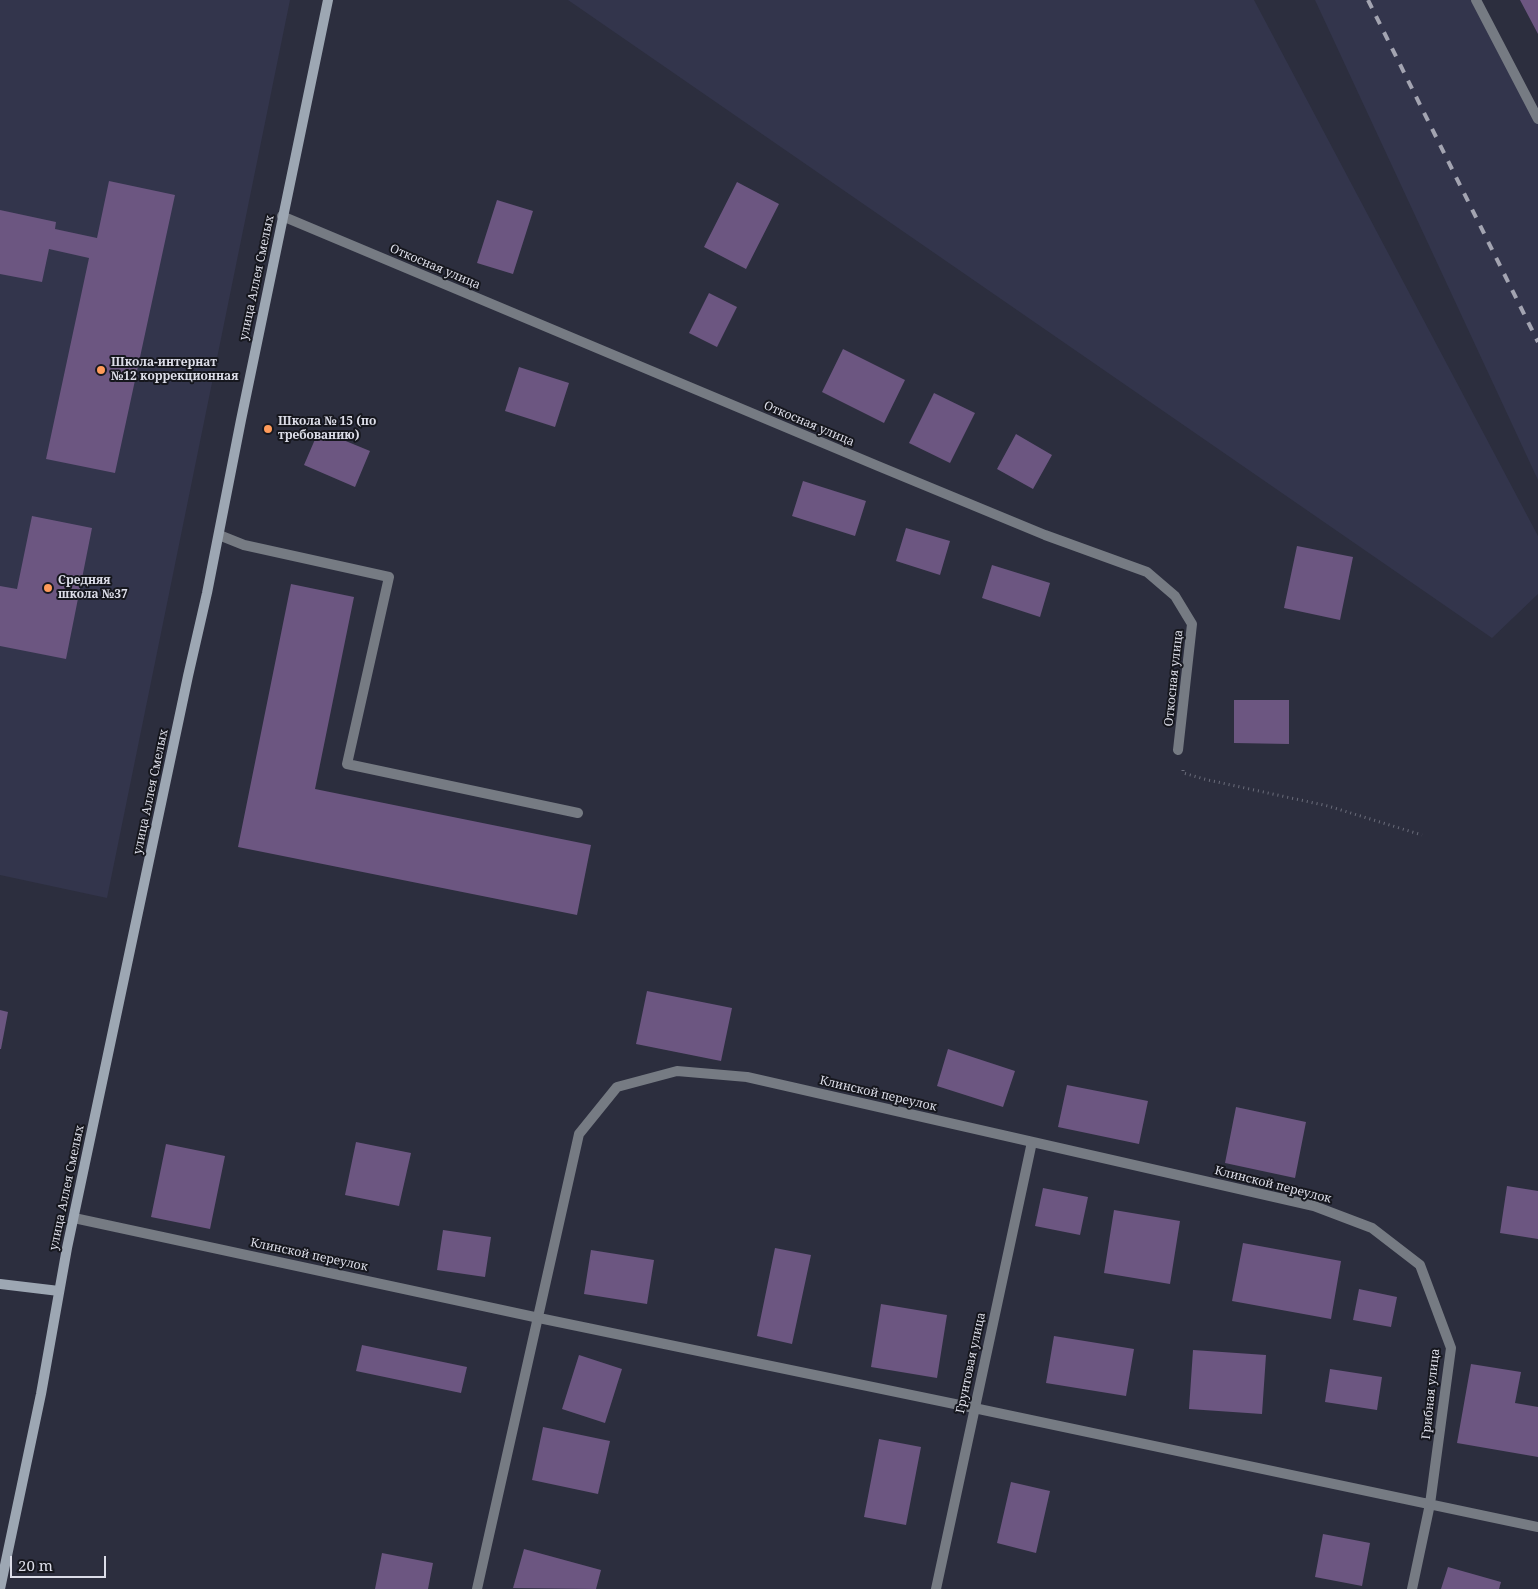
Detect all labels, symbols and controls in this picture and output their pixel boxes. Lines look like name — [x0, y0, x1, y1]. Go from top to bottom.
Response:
street label: улица Аллея Смелых — [237, 214, 277, 342]
street label: Откосная улица — [388, 241, 482, 293]
place label: Школа-интернат №12 коррекционная — [111, 356, 238, 384]
marker: Школа-интернат №12 коррекционная — [95, 364, 107, 376]
street label: Откосная улица — [762, 398, 856, 450]
place label: Школа № 15 (по требованию) — [278, 415, 376, 443]
marker: Школа № 15 (по требованию) — [262, 423, 274, 435]
place label: Средняя школа №37 — [58, 574, 128, 602]
marker: Средняя школа №37 — [42, 582, 54, 594]
street label: Откосная улица — [1162, 629, 1186, 727]
street label: улица Аллея Смелых — [131, 728, 171, 856]
street label: Клинской переулок — [818, 1074, 938, 1114]
street label: улица Аллея Смелых — [47, 1124, 87, 1252]
street label: Клинской переулок — [1213, 1164, 1333, 1206]
street label: Клинской переулок — [249, 1236, 369, 1274]
street label: Грунтовая улица — [953, 1311, 989, 1415]
street label: Грибная улица — [1419, 1348, 1443, 1440]
scale bar — [12, 1546, 109, 1578]
text: 20 m — [18, 1555, 53, 1575]

